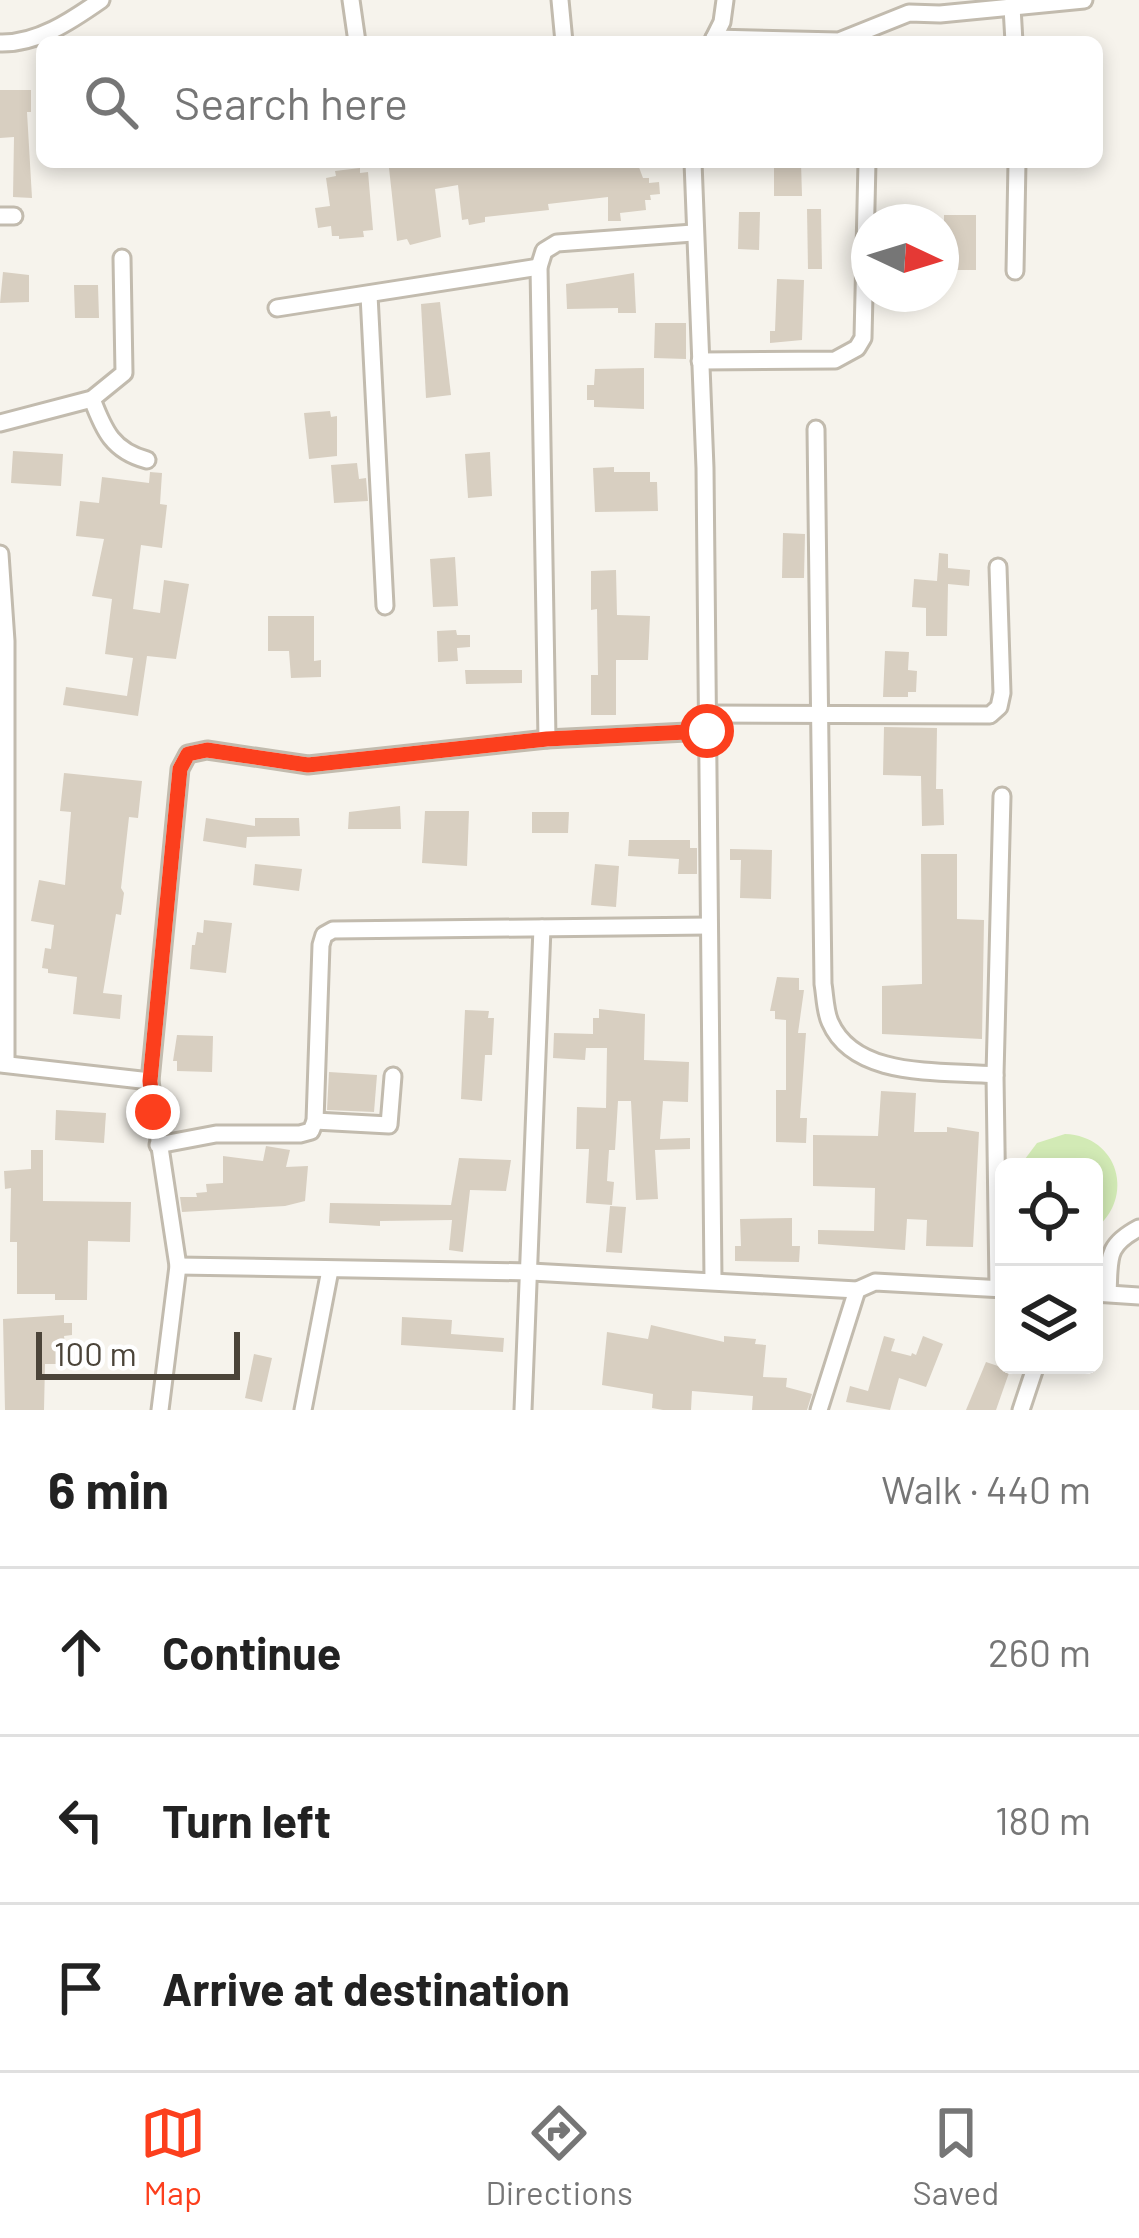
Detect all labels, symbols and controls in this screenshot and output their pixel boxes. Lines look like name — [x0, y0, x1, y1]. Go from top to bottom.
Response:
search box — [36, 36, 1103, 168]
icon: search — [78, 69, 144, 135]
text: Search here — [174, 75, 408, 129]
north arrow — [851, 204, 959, 312]
route start — [680, 704, 734, 758]
route end — [126, 1085, 180, 1139]
map controls — [995, 1158, 1103, 1374]
button: locate — [995, 1158, 1103, 1266]
button: layers — [995, 1266, 1103, 1374]
scale bar — [36, 1326, 240, 1379]
text: 100 m — [54, 1333, 137, 1373]
text: 6 min — [48, 1458, 169, 1519]
text: Walk · 440 m — [881, 1465, 1091, 1512]
icon: ahead — [48, 1619, 114, 1685]
text: Continue — [162, 1625, 341, 1679]
text: 260 m — [988, 1628, 1091, 1675]
icon: left — [48, 1787, 114, 1853]
text: Turn left — [162, 1793, 331, 1847]
text: 180 m — [995, 1796, 1091, 1843]
icon: arrive — [48, 1955, 114, 2021]
text: Arrive at destination — [162, 1961, 570, 2015]
tab: Map — [140, 2100, 206, 2212]
tab: Directions — [485, 2100, 633, 2212]
tab: Saved — [913, 2100, 999, 2212]

